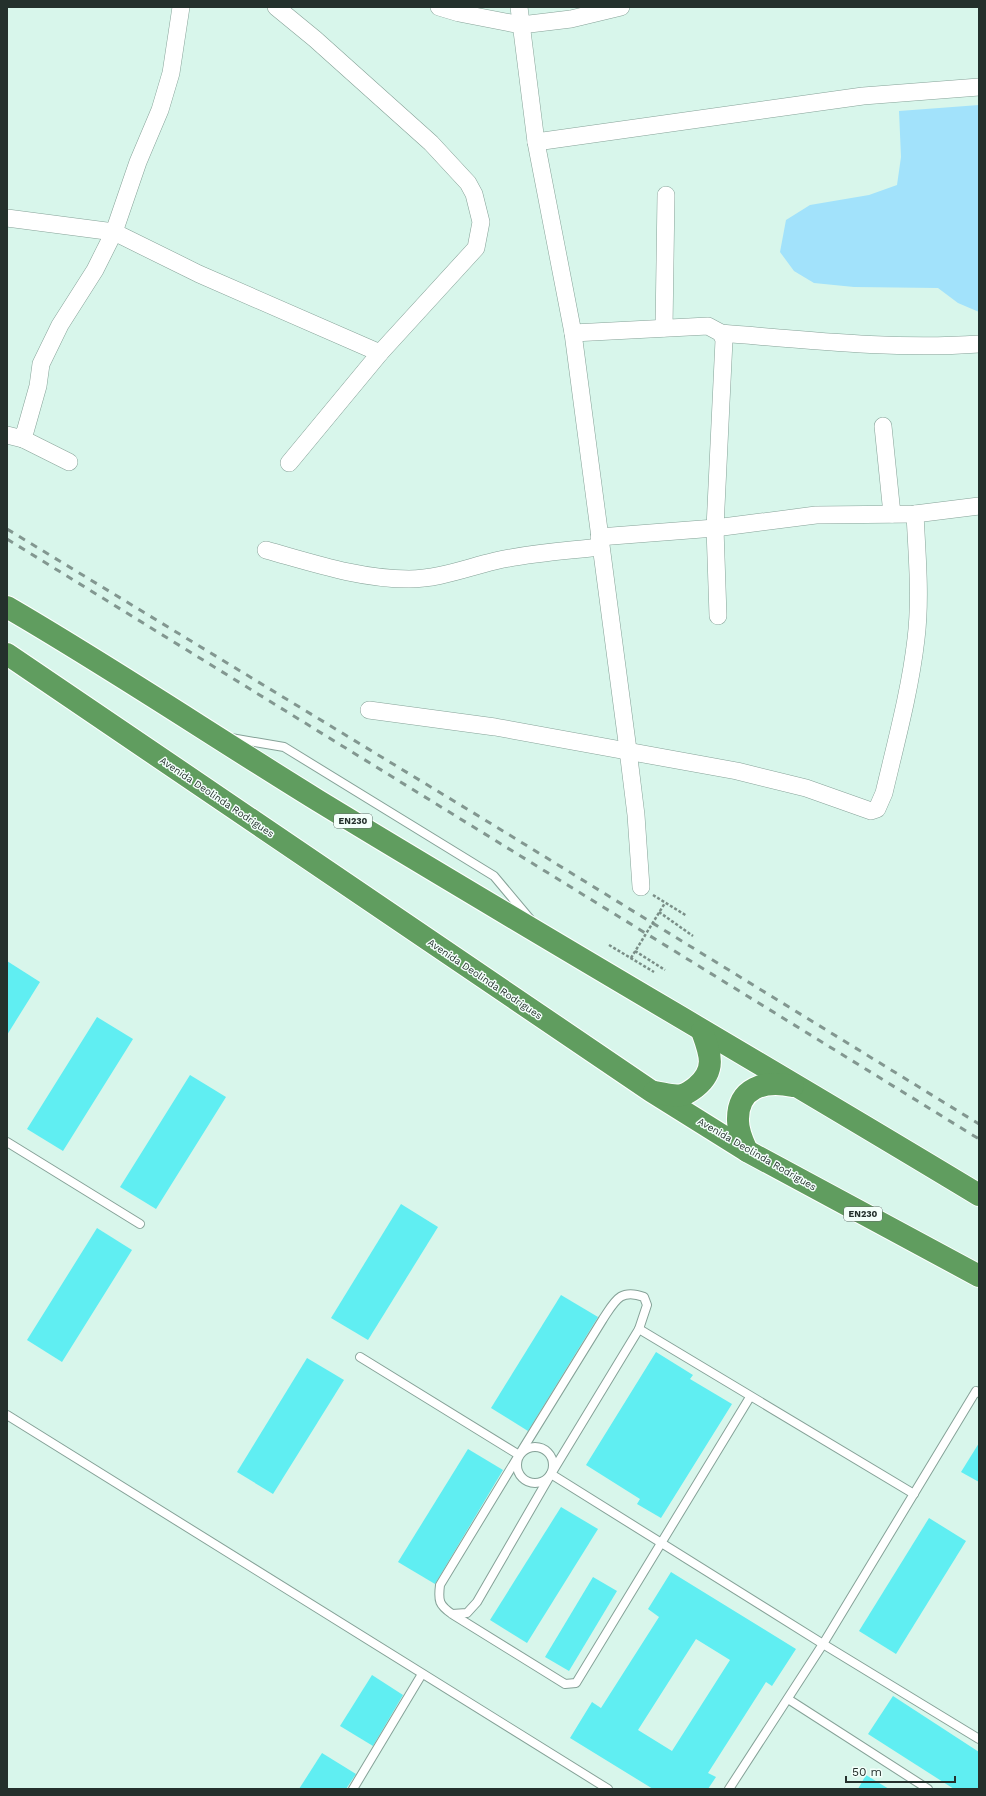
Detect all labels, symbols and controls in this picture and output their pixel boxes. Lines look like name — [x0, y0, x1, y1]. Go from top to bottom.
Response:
street label: Avenida Deolinda Rodrigues — [158, 755, 276, 839]
road number: EN230 — [334, 814, 372, 828]
street label: Avenida Deolinda Rodrigues — [426, 937, 544, 1021]
street label: Avenida Deolinda Rodrigues — [696, 1115, 818, 1193]
road number: EN230 — [844, 1207, 882, 1221]
scale bar — [846, 1758, 955, 1784]
text: 50 m — [852, 1765, 882, 1779]

